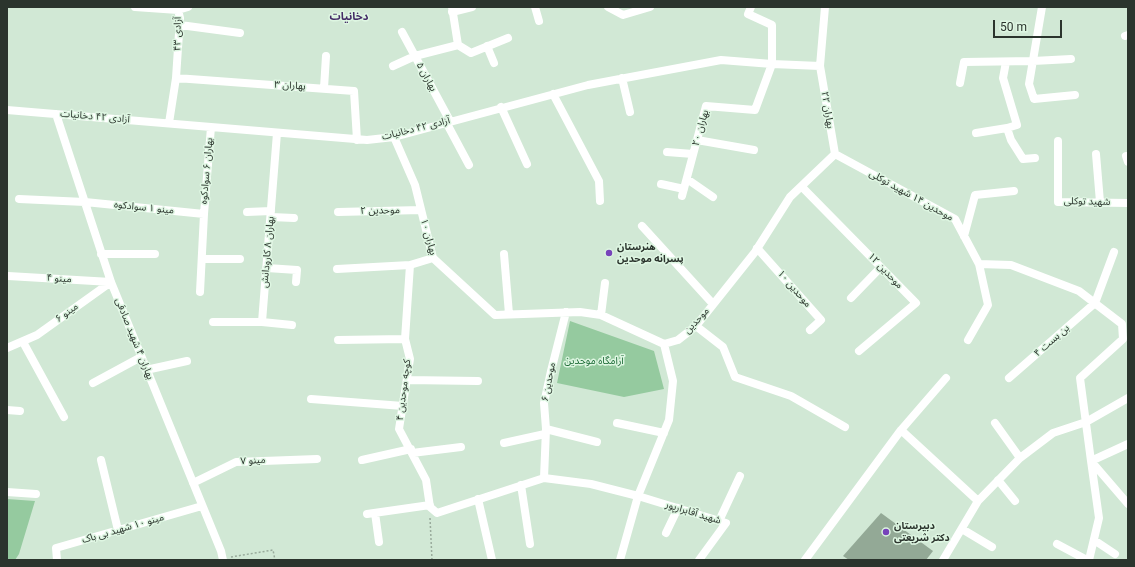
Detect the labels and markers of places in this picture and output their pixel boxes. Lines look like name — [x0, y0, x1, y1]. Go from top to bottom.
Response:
place label: هنرستان پسرانه موحدین — [617, 241, 684, 264]
marker: هنرستان پسرانه موحدین — [604, 248, 614, 258]
place label: دبیرستان دکتر شریعتی — [894, 520, 950, 544]
marker: دبیرستان دکتر شریعتی — [881, 527, 891, 537]

